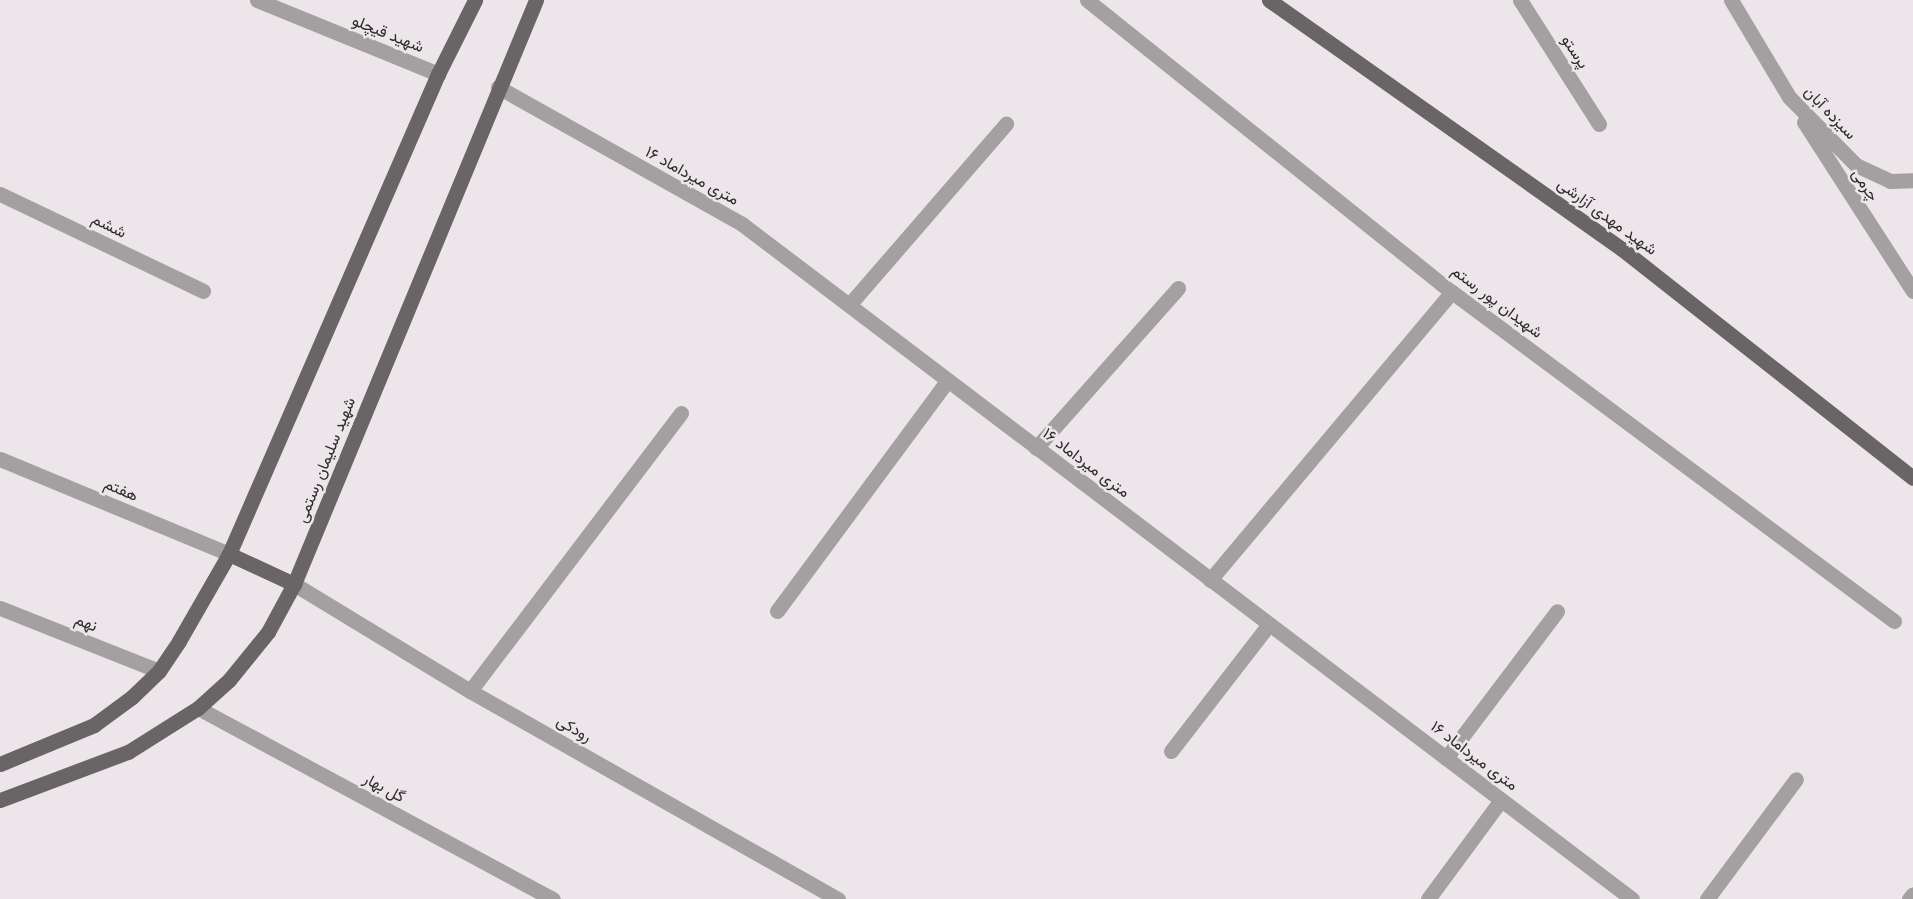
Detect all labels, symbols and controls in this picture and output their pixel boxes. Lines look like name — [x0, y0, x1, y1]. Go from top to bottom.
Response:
street label: شهید قیچلو — [349, 11, 427, 57]
street label: پرستو — [1557, 32, 1593, 72]
street label: سیزده آبان — [1800, 82, 1860, 144]
street label: ۱۶ متری میرداماد — [642, 142, 742, 210]
street label: چرمی — [1847, 165, 1883, 205]
street label: شهید مهدی آزارشی — [1553, 174, 1661, 260]
street label: ششم — [88, 209, 130, 243]
street label: شهیدان پور رستم — [1448, 262, 1546, 342]
street label: شهید سلیمان رستمی — [292, 395, 360, 525]
street label: ۱۶ متری میرداماد — [1039, 424, 1133, 502]
street label: هفتم — [101, 474, 141, 506]
street label: نهم — [72, 610, 100, 636]
street label: رودکی — [553, 711, 595, 747]
street label: ۱۶ متری میرداماد — [1427, 717, 1521, 795]
street label: گل بهار — [360, 769, 408, 807]

